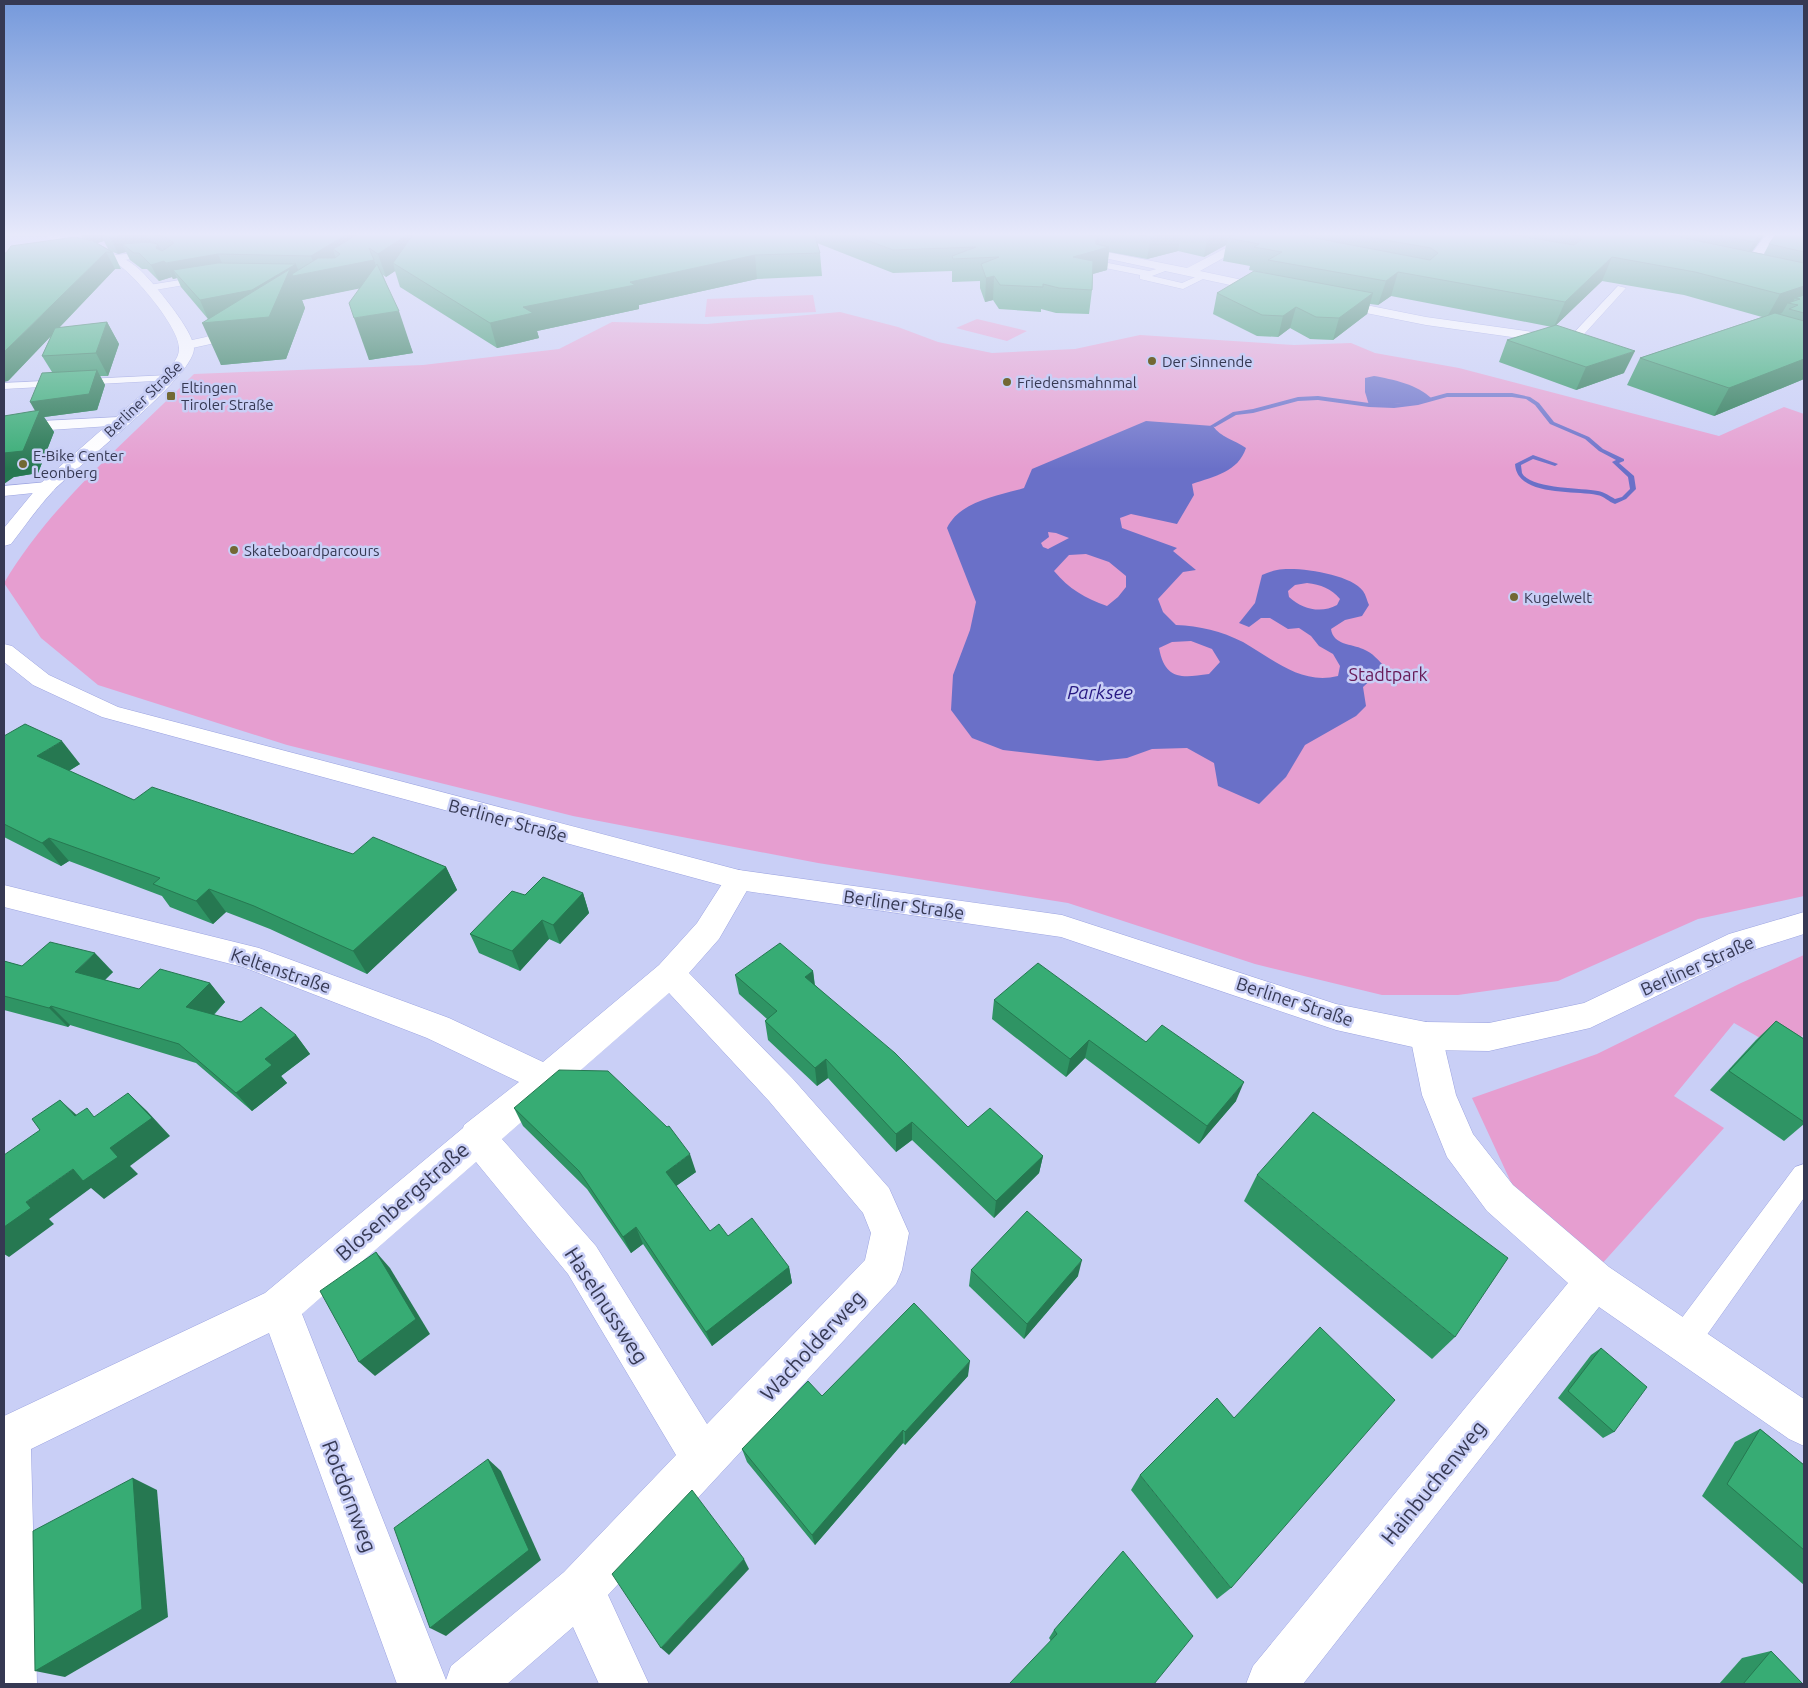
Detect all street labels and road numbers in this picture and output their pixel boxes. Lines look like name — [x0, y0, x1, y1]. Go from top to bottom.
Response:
street label: Berliner Straße — [101, 358, 185, 440]
street label: Berliner Straße — [447, 795, 569, 845]
street label: Berliner Straße — [842, 886, 966, 922]
street label: Berliner Straße — [1637, 931, 1757, 999]
street label: Keltenstraße — [228, 944, 334, 996]
street label: Berliner Straße — [1234, 973, 1356, 1029]
street label: Blosenbergstraße — [331, 1137, 473, 1265]
street label: Haselnussweg — [561, 1242, 653, 1368]
street label: Wacholderweg — [755, 1285, 869, 1405]
street label: Hainbuchenweg — [1376, 1415, 1490, 1549]
street label: Rotdornweg — [318, 1437, 382, 1555]

